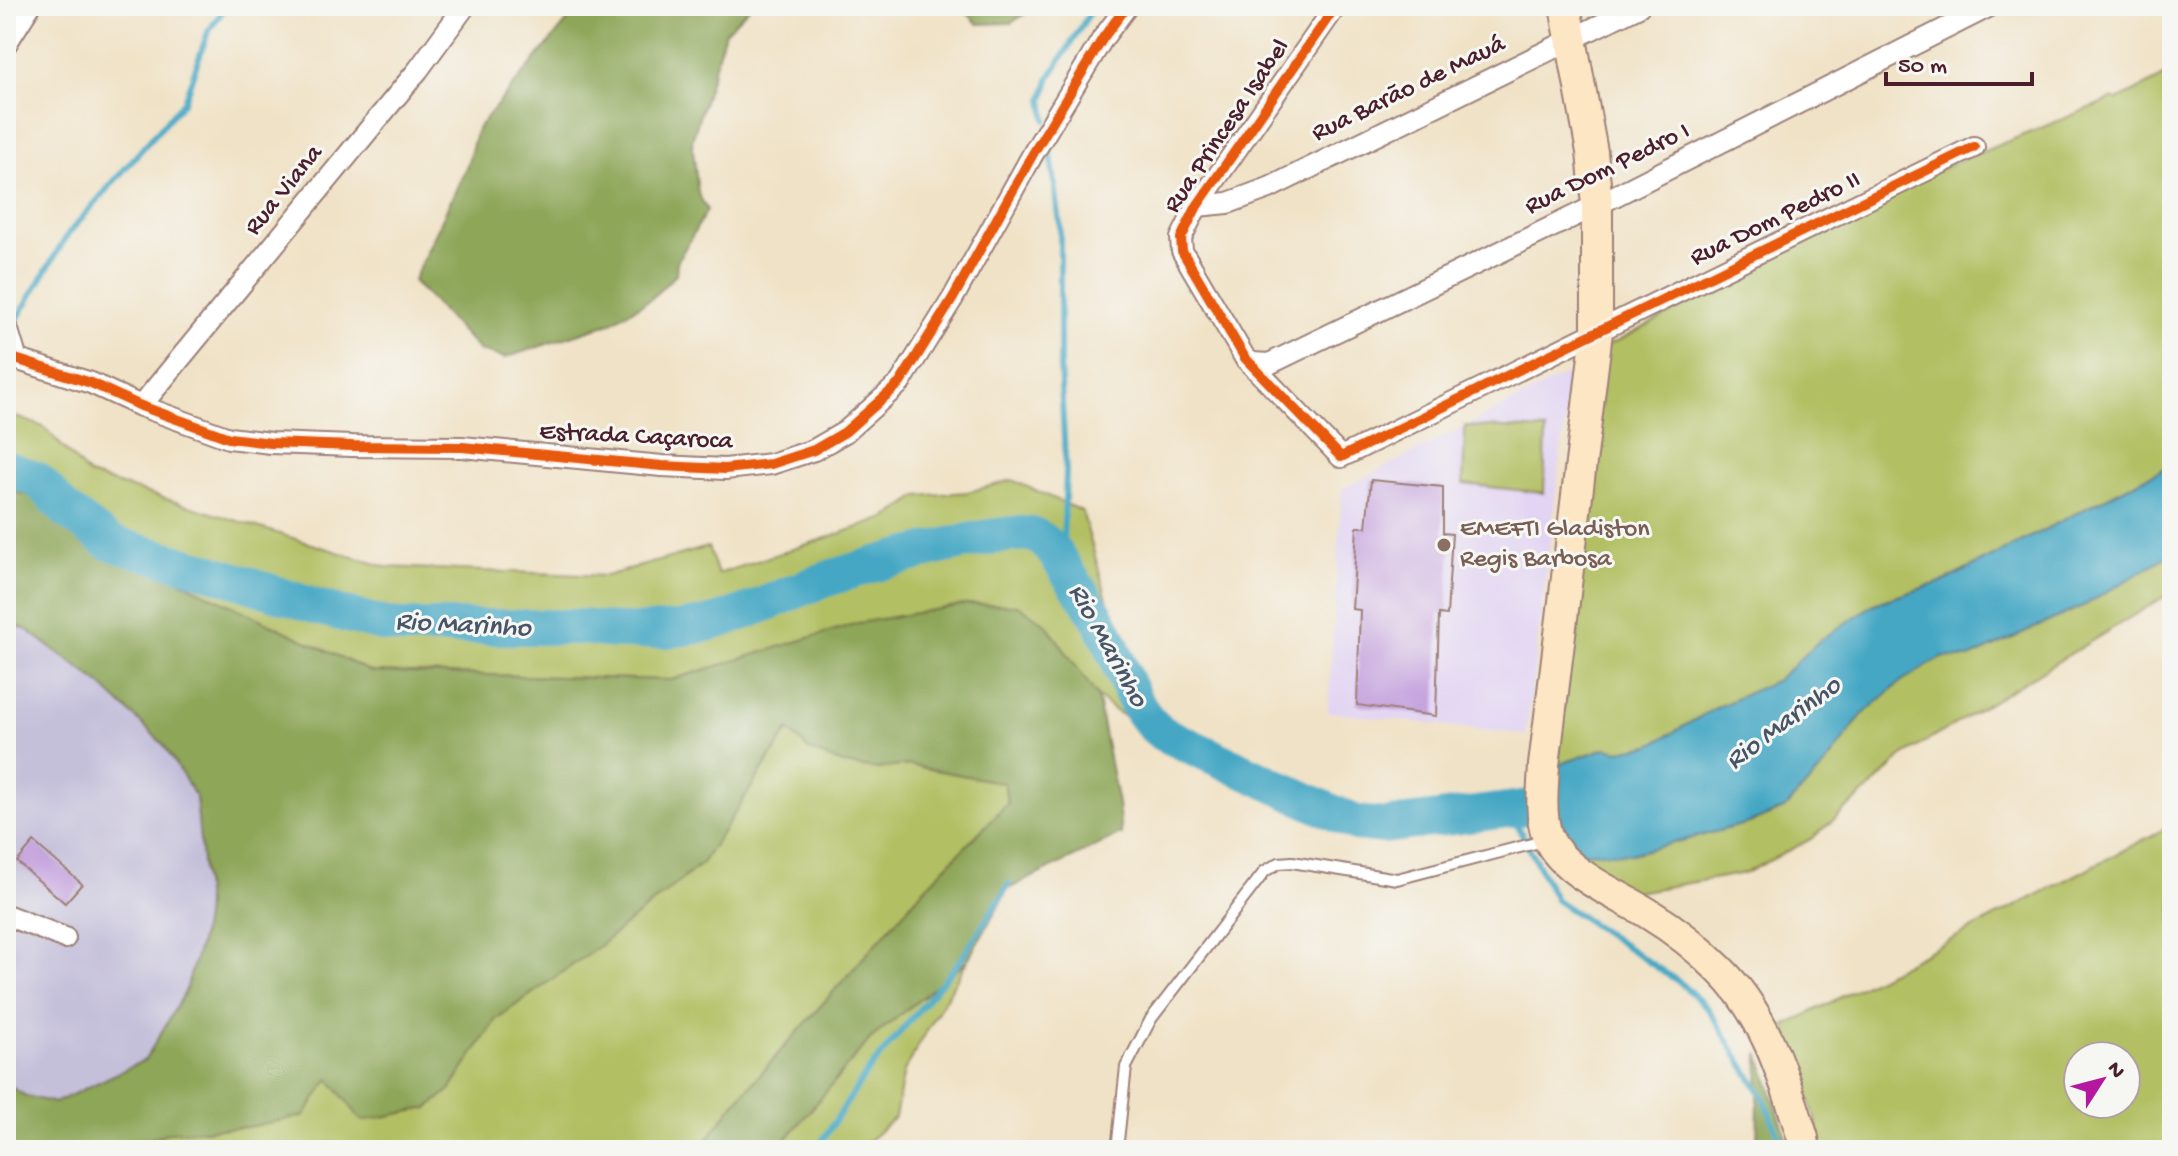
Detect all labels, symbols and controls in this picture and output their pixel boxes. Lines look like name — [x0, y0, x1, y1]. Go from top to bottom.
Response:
street label: Rua Barão de Mauá — [1307, 29, 1512, 150]
street label: Rua Princesa Isabel — [1158, 34, 1298, 220]
scale bar — [1886, 36, 2032, 86]
text: 50 m — [1898, 53, 1947, 82]
street label: Rua Dom Pedro I — [1521, 117, 1695, 223]
street label: Rua Viana — [239, 138, 332, 243]
street label: Rua Dom Pedro II — [1686, 165, 1866, 275]
street label: Estrada Caçaroca — [539, 417, 735, 459]
place label: EMEFTI Gladiston Regis Barbosa — [1460, 515, 1650, 576]
marker: EMEFTI Gladiston Regis Barbosa — [1435, 536, 1453, 554]
water label: Rio Marinho — [1060, 579, 1155, 715]
water label: Rio Marinho — [394, 606, 533, 646]
water label: Rio Marinho — [1720, 669, 1849, 778]
north arrow — [2062, 1040, 2142, 1120]
text: N — [2100, 1057, 2130, 1084]

